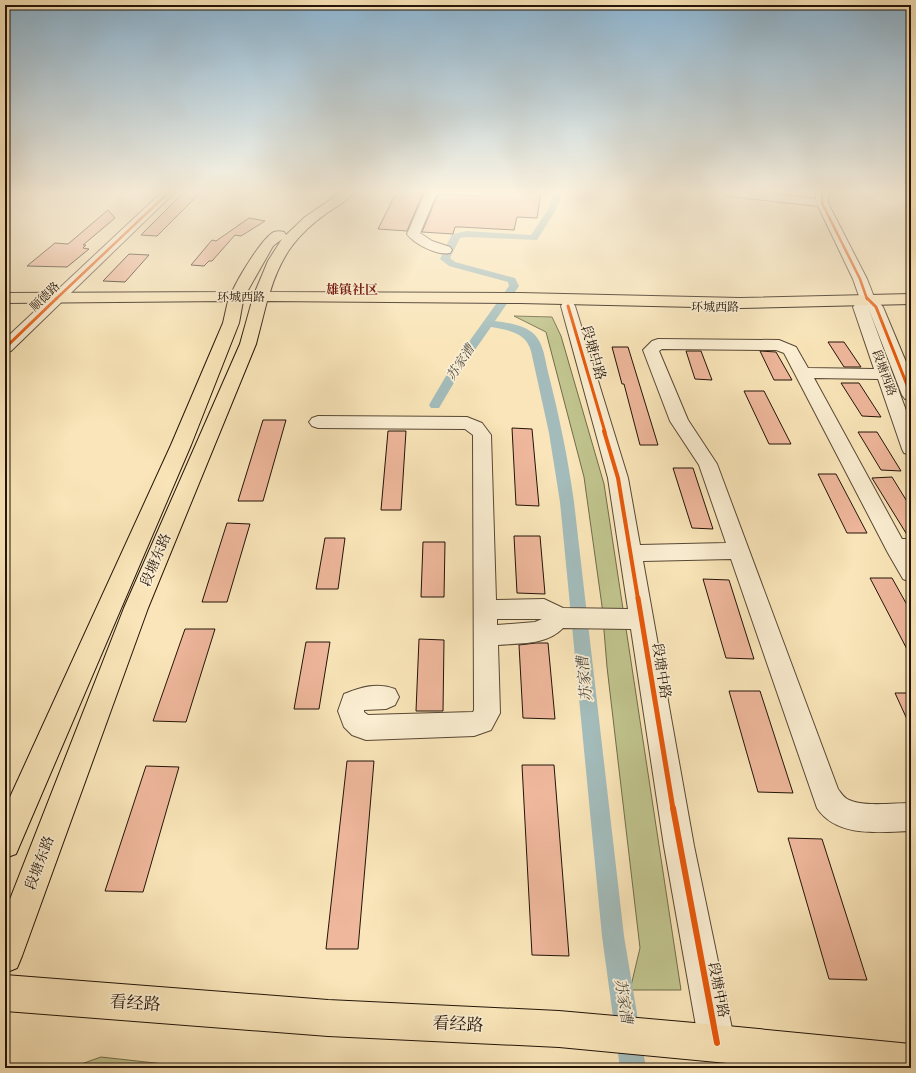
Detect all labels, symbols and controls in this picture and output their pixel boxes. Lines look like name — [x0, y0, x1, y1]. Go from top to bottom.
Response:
street label: 顺德路 — [27, 279, 63, 315]
district label: 雄镇社区 — [326, 282, 378, 299]
street label: 环城西路 — [217, 290, 265, 305]
street label: 环城西路 — [691, 300, 739, 315]
street label: 段塘中路 — [577, 324, 609, 382]
water label: 苏家漕 — [443, 340, 480, 384]
street label: 段塘西路 — [869, 348, 899, 398]
street label: 段塘东路 — [137, 531, 175, 589]
street label: 段塘中路 — [648, 642, 674, 700]
water label: 苏家漕 — [573, 653, 597, 702]
street label: 段塘东路 — [22, 834, 58, 892]
street label: 段塘中路 — [704, 961, 732, 1019]
water label: 苏家漕 — [610, 977, 636, 1028]
street label: 看经路 — [109, 992, 161, 1016]
street label: 看经路 — [432, 1013, 484, 1037]

